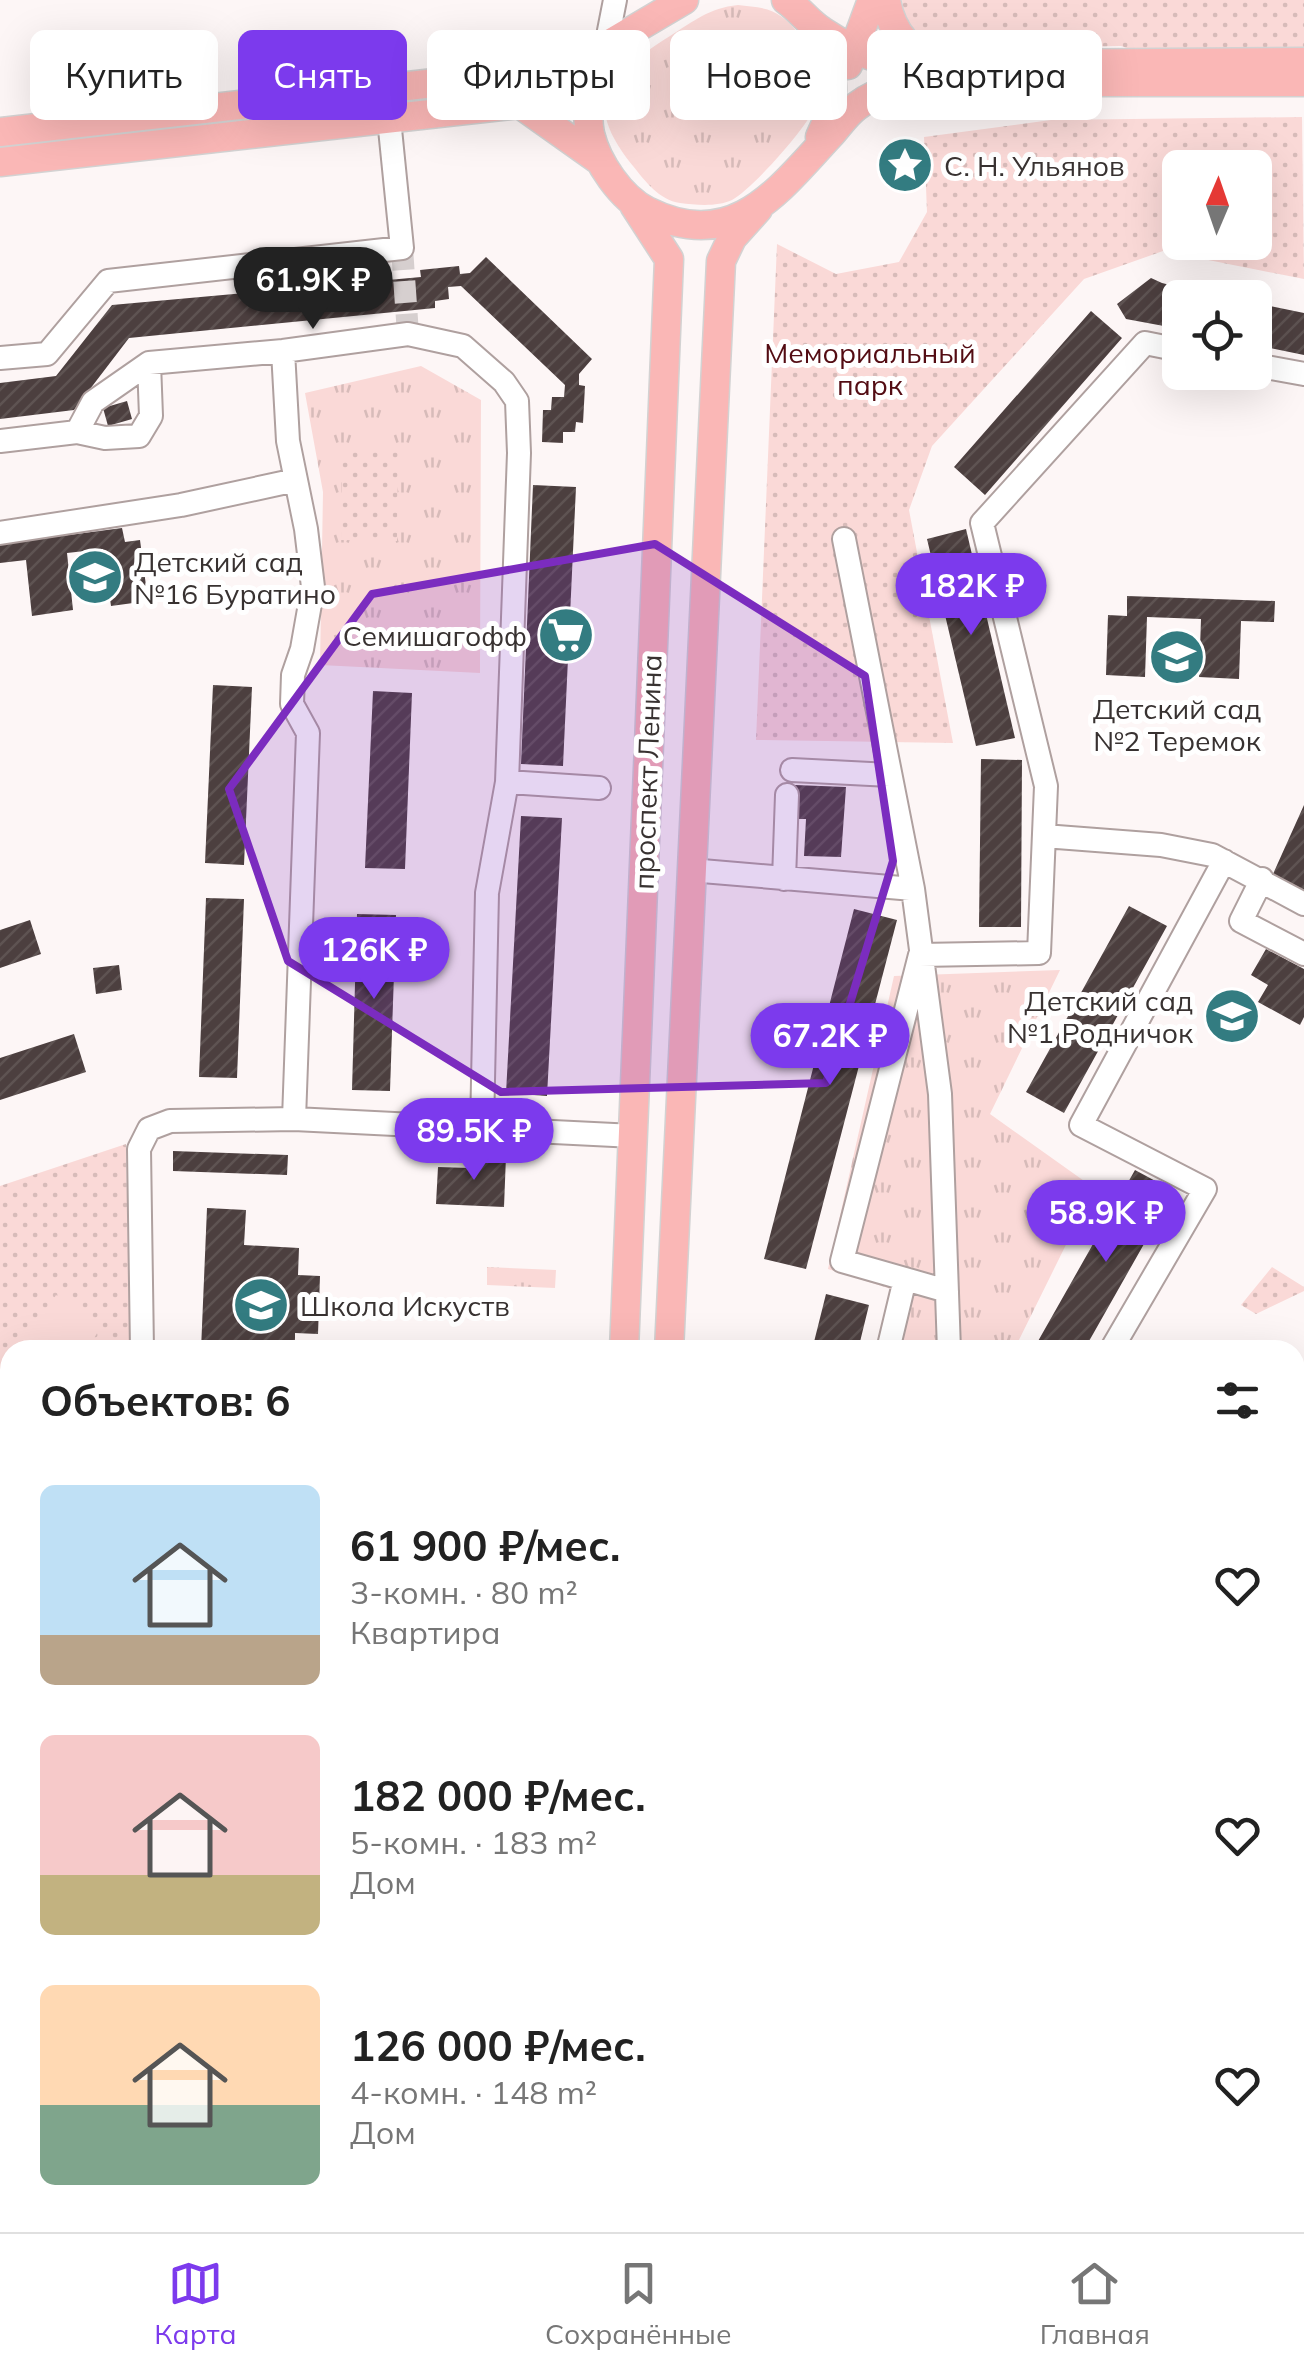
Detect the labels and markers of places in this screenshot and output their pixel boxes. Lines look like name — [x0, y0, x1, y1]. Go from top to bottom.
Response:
place icon: С. Н. Ульянов — [875, 135, 935, 195]
place label: С. Н. Ульянов — [944, 148, 1125, 183]
pin: 61.9K ₽ — [221, 247, 405, 332]
place label: Детский сад №16 Буратино — [134, 544, 336, 611]
school or university icon: Детский сад №16 Буратино — [65, 547, 125, 607]
pin: 182K ₽ — [890, 553, 1052, 638]
supermarket icon: Семишагофф — [536, 605, 596, 665]
place label: Семишагофф — [343, 618, 527, 653]
school or university icon: Детский сад №2 Теремок — [1147, 627, 1207, 687]
place label: Детский сад №2 Теремок — [1093, 691, 1262, 758]
pin: 126K ₽ — [293, 917, 455, 1002]
place label: Детский сад №1 Родничок — [1007, 983, 1194, 1050]
school or university icon: Детский сад №1 Родничок — [1202, 986, 1262, 1046]
pin: 67.2K ₽ — [738, 1003, 922, 1088]
pin: 89.5K ₽ — [382, 1098, 566, 1183]
pin: 58.9K ₽ — [1014, 1180, 1198, 1265]
school or university icon: Школа Искуств — [231, 1275, 291, 1335]
place label: Школа Искуств — [300, 1288, 510, 1323]

